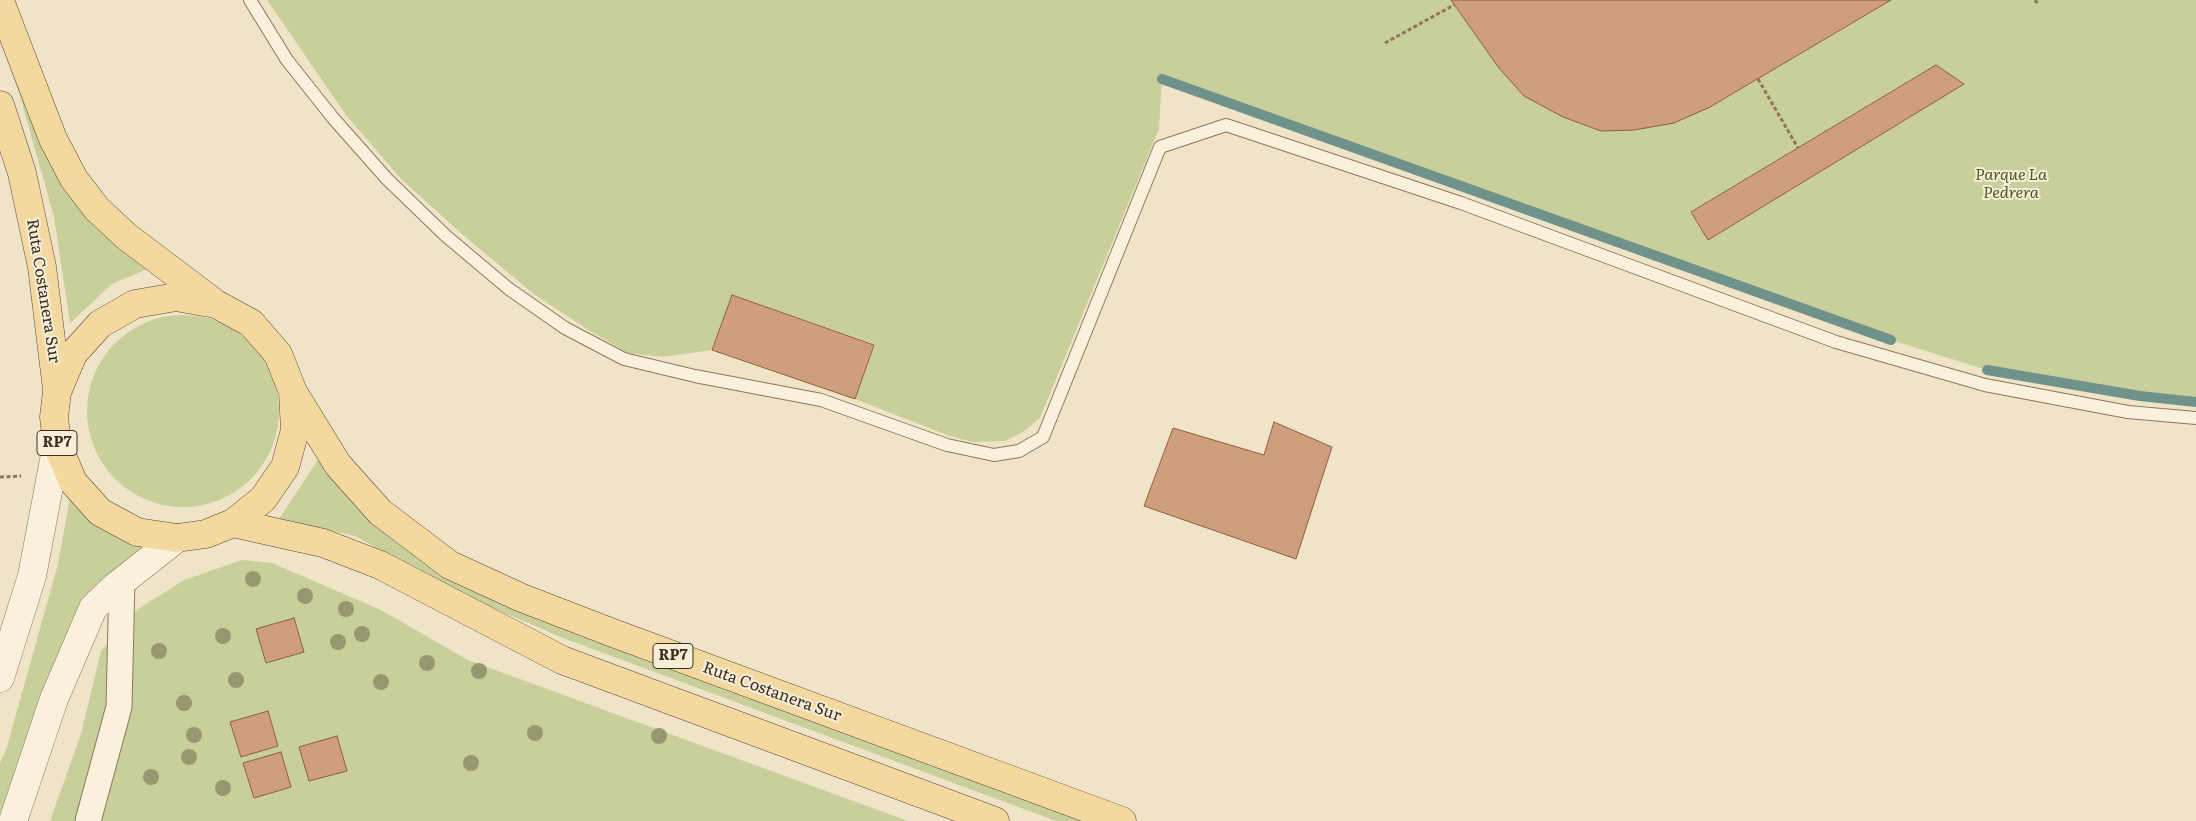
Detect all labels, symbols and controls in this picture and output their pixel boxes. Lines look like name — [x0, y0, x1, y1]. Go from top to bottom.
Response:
park label: Parque La Pedrera — [1975, 165, 2047, 203]
street label: Ruta Costanera Sur — [22, 217, 64, 365]
road number: RP7 — [37, 430, 77, 456]
road number: RP7 — [653, 644, 693, 668]
street label: Ruta Costanera Sur — [700, 658, 844, 726]

